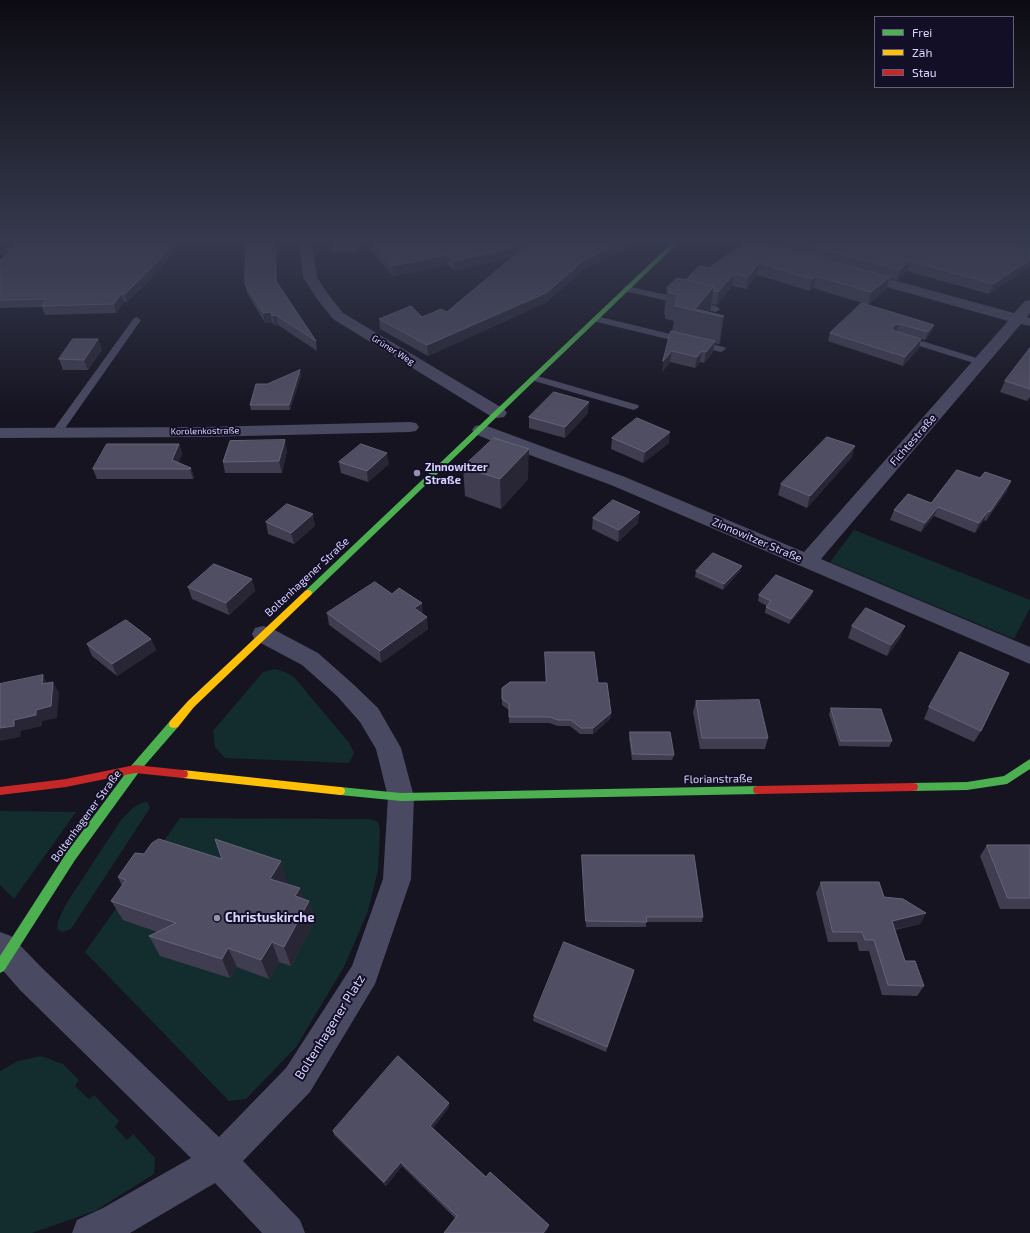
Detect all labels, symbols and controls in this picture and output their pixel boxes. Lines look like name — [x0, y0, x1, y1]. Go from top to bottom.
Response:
legend — [874, 16, 1014, 88]
text: Frei — [912, 25, 932, 39]
text: Zäh — [912, 45, 932, 59]
text: Stau — [912, 65, 937, 79]
street label: Grüner Weg — [370, 333, 416, 367]
street label: Fichtestraße — [887, 411, 939, 469]
street label: Korolenkostraße — [171, 425, 239, 437]
place label: Zinnowitzer Straße — [425, 460, 488, 486]
marker: Zinnowitzer Straße — [412, 468, 422, 478]
street label: Zinnowitzer Straße — [710, 515, 804, 565]
street label: Boltenhagener Straße — [262, 535, 352, 619]
street label: Boltenhagener Straße — [48, 767, 124, 865]
street label: Florianstraße — [684, 772, 752, 786]
place label: Christuskirche — [225, 910, 314, 926]
marker: Christuskirche — [212, 913, 222, 923]
street label: Boltenhagener Platz — [291, 972, 369, 1082]

